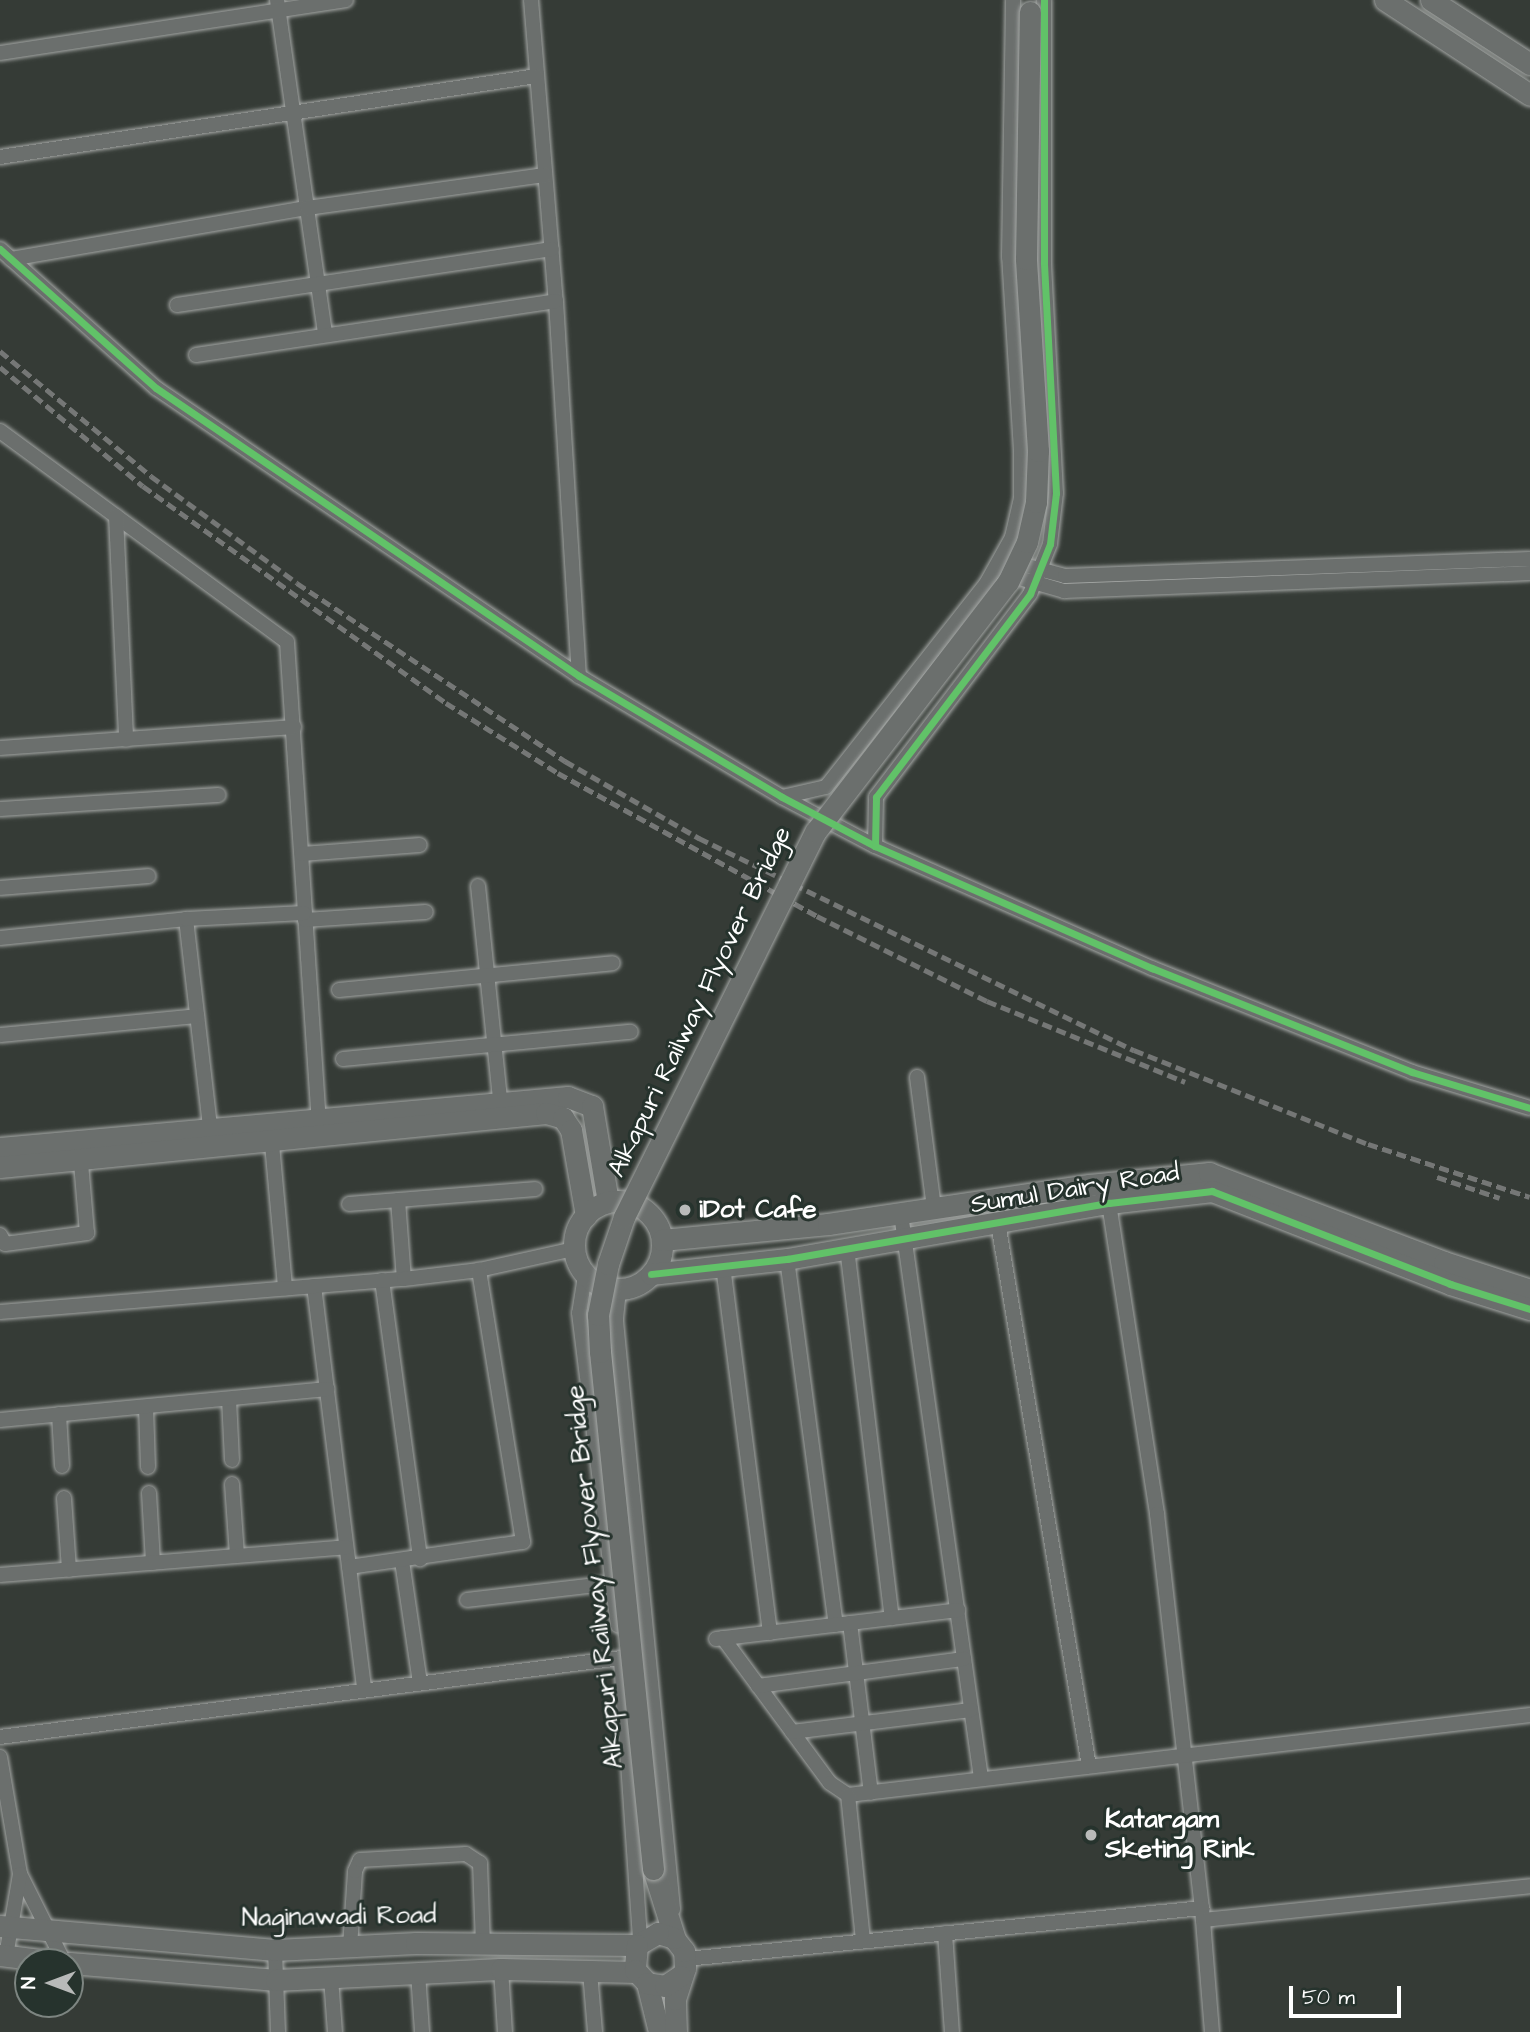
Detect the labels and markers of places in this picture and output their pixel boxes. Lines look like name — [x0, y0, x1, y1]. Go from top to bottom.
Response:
place label: iDot Cafe — [699, 1194, 816, 1226]
marker: iDot Cafe — [677, 1202, 693, 1218]
place label: Katargam Sketing Rink — [1105, 1804, 1254, 1866]
marker: Katargam Sketing Rink — [1083, 1827, 1099, 1843]

